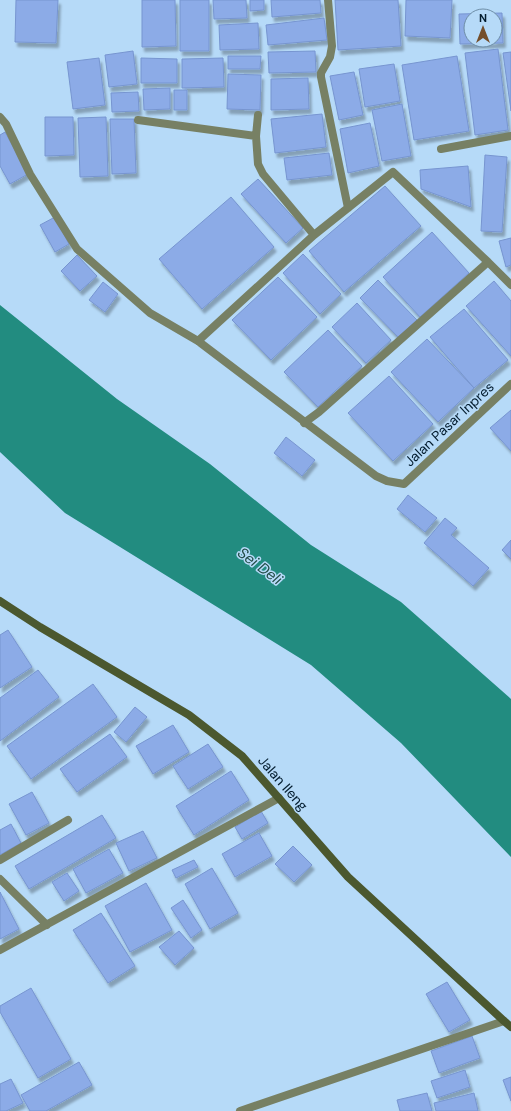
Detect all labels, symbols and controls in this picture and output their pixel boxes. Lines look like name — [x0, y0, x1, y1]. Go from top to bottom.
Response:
north arrow — [463, 8, 503, 48]
text: N — [479, 11, 487, 25]
street label: Jalan Pasar Inpres — [400, 378, 498, 470]
water label: Sei Deli — [234, 543, 287, 590]
street label: Jalan Ileng — [254, 752, 312, 814]

